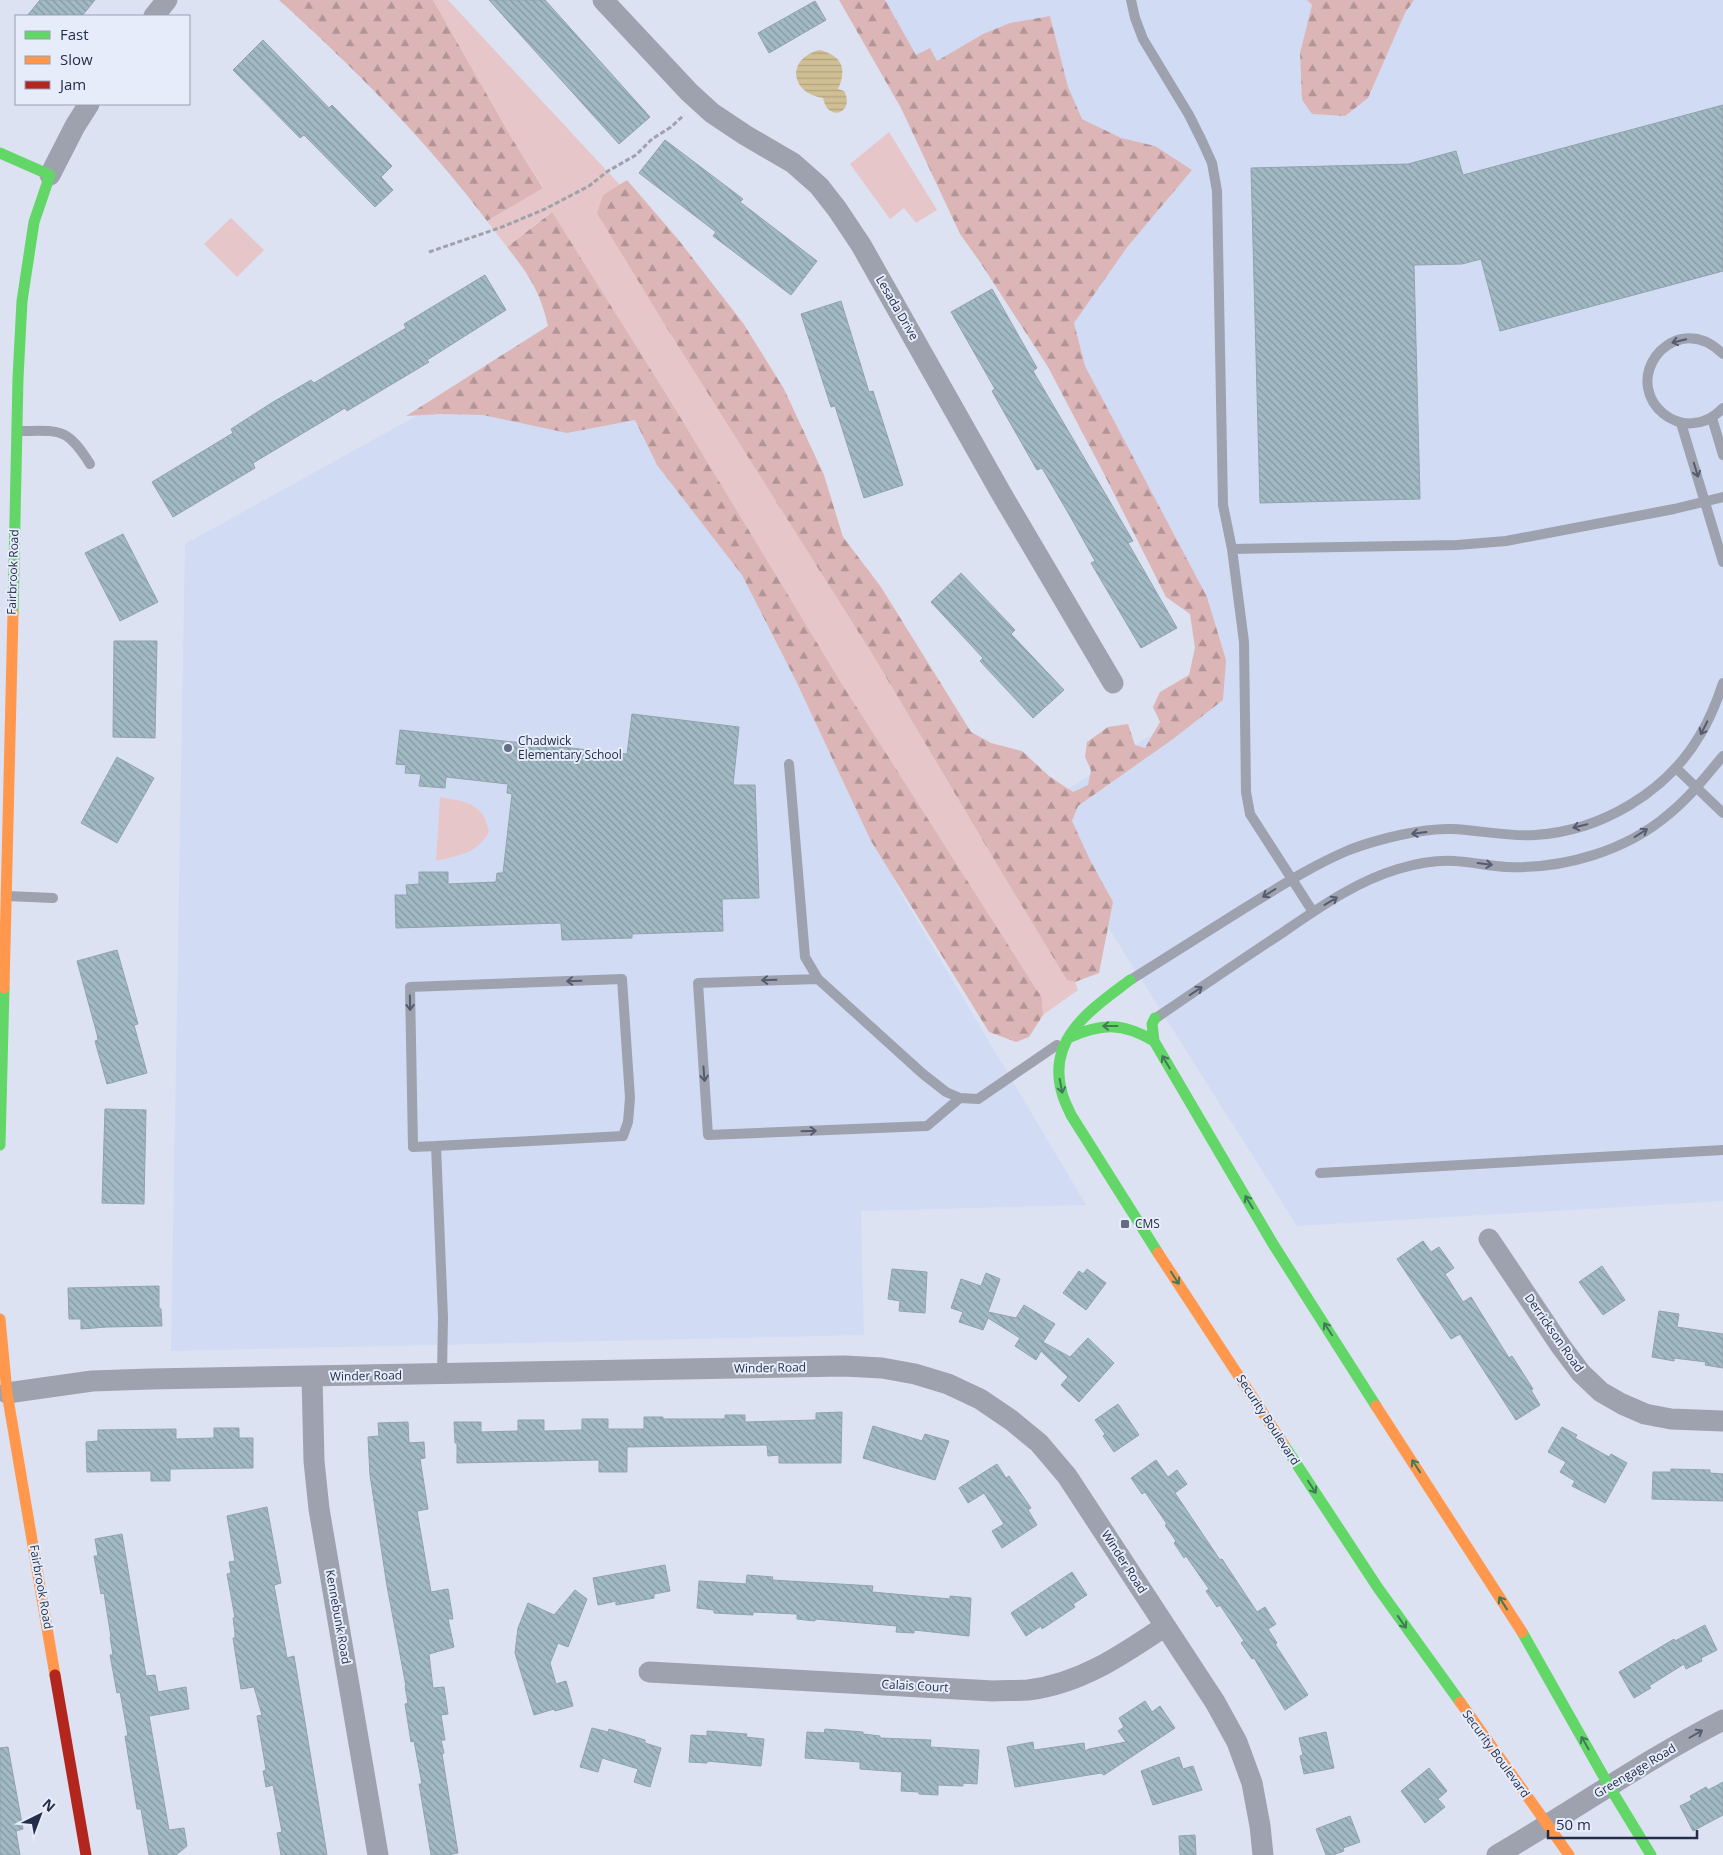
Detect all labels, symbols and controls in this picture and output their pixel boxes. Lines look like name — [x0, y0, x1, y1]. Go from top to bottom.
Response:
legend — [15, 15, 190, 105]
text: Fast — [60, 24, 89, 44]
text: Slow — [60, 49, 93, 69]
text: Jam — [58, 74, 86, 94]
street label: Lesada Drive — [872, 272, 923, 343]
one-way arrow — [1672, 337, 1688, 346]
one-way arrow — [1691, 461, 1701, 477]
street label: Fairbrook Road — [3, 529, 22, 615]
one-way arrow — [1699, 720, 1708, 735]
place label: Chadwick Elementary School — [518, 732, 622, 763]
marker: Chadwick Elementary School — [502, 742, 514, 754]
one-way arrow — [1573, 822, 1589, 831]
one-way arrow — [1411, 828, 1427, 838]
one-way arrow — [1634, 828, 1648, 838]
one-way arrow — [1477, 859, 1493, 869]
one-way arrow — [1263, 888, 1277, 898]
one-way arrow — [1324, 896, 1338, 906]
one-way arrow — [566, 976, 582, 986]
one-way arrow — [761, 976, 777, 985]
one-way arrow — [1188, 986, 1202, 996]
one-way arrow — [405, 994, 415, 1010]
one-way arrow — [1103, 1021, 1119, 1031]
one-way arrow — [1161, 1054, 1171, 1069]
one-way arrow — [699, 1066, 708, 1082]
one-way arrow — [1057, 1078, 1066, 1094]
one-way arrow — [801, 1126, 817, 1135]
one-way arrow — [1243, 1195, 1253, 1209]
place label: CMS — [1135, 1215, 1160, 1232]
marker: CMS — [1119, 1218, 1131, 1230]
one-way arrow — [1170, 1270, 1180, 1284]
street label: Derrickson Road — [1521, 1290, 1588, 1375]
one-way arrow — [1323, 1322, 1333, 1336]
street label: Winder Road — [734, 1358, 806, 1377]
street label: Winder Road — [330, 1366, 402, 1385]
street label: Security Boulevard — [1233, 1371, 1304, 1468]
one-way arrow — [1410, 1459, 1421, 1473]
one-way arrow — [1307, 1480, 1317, 1494]
street label: Winder Road — [1098, 1527, 1151, 1597]
street label: Fairbrook Road — [26, 1543, 57, 1631]
street label: Kennebunk Road — [322, 1568, 355, 1665]
one-way arrow — [1497, 1597, 1507, 1611]
one-way arrow — [1397, 1615, 1407, 1629]
street label: Calais Court — [881, 1675, 949, 1696]
street label: Security Boulevard — [1459, 1706, 1534, 1801]
one-way arrow — [1689, 1729, 1703, 1739]
one-way arrow — [1580, 1736, 1590, 1751]
street label: Greengage Road — [1591, 1739, 1679, 1802]
north arrow — [15, 1790, 65, 1840]
text: N — [38, 1794, 60, 1816]
scale bar — [1548, 1808, 1697, 1840]
text: 50 m — [1556, 1814, 1591, 1834]

